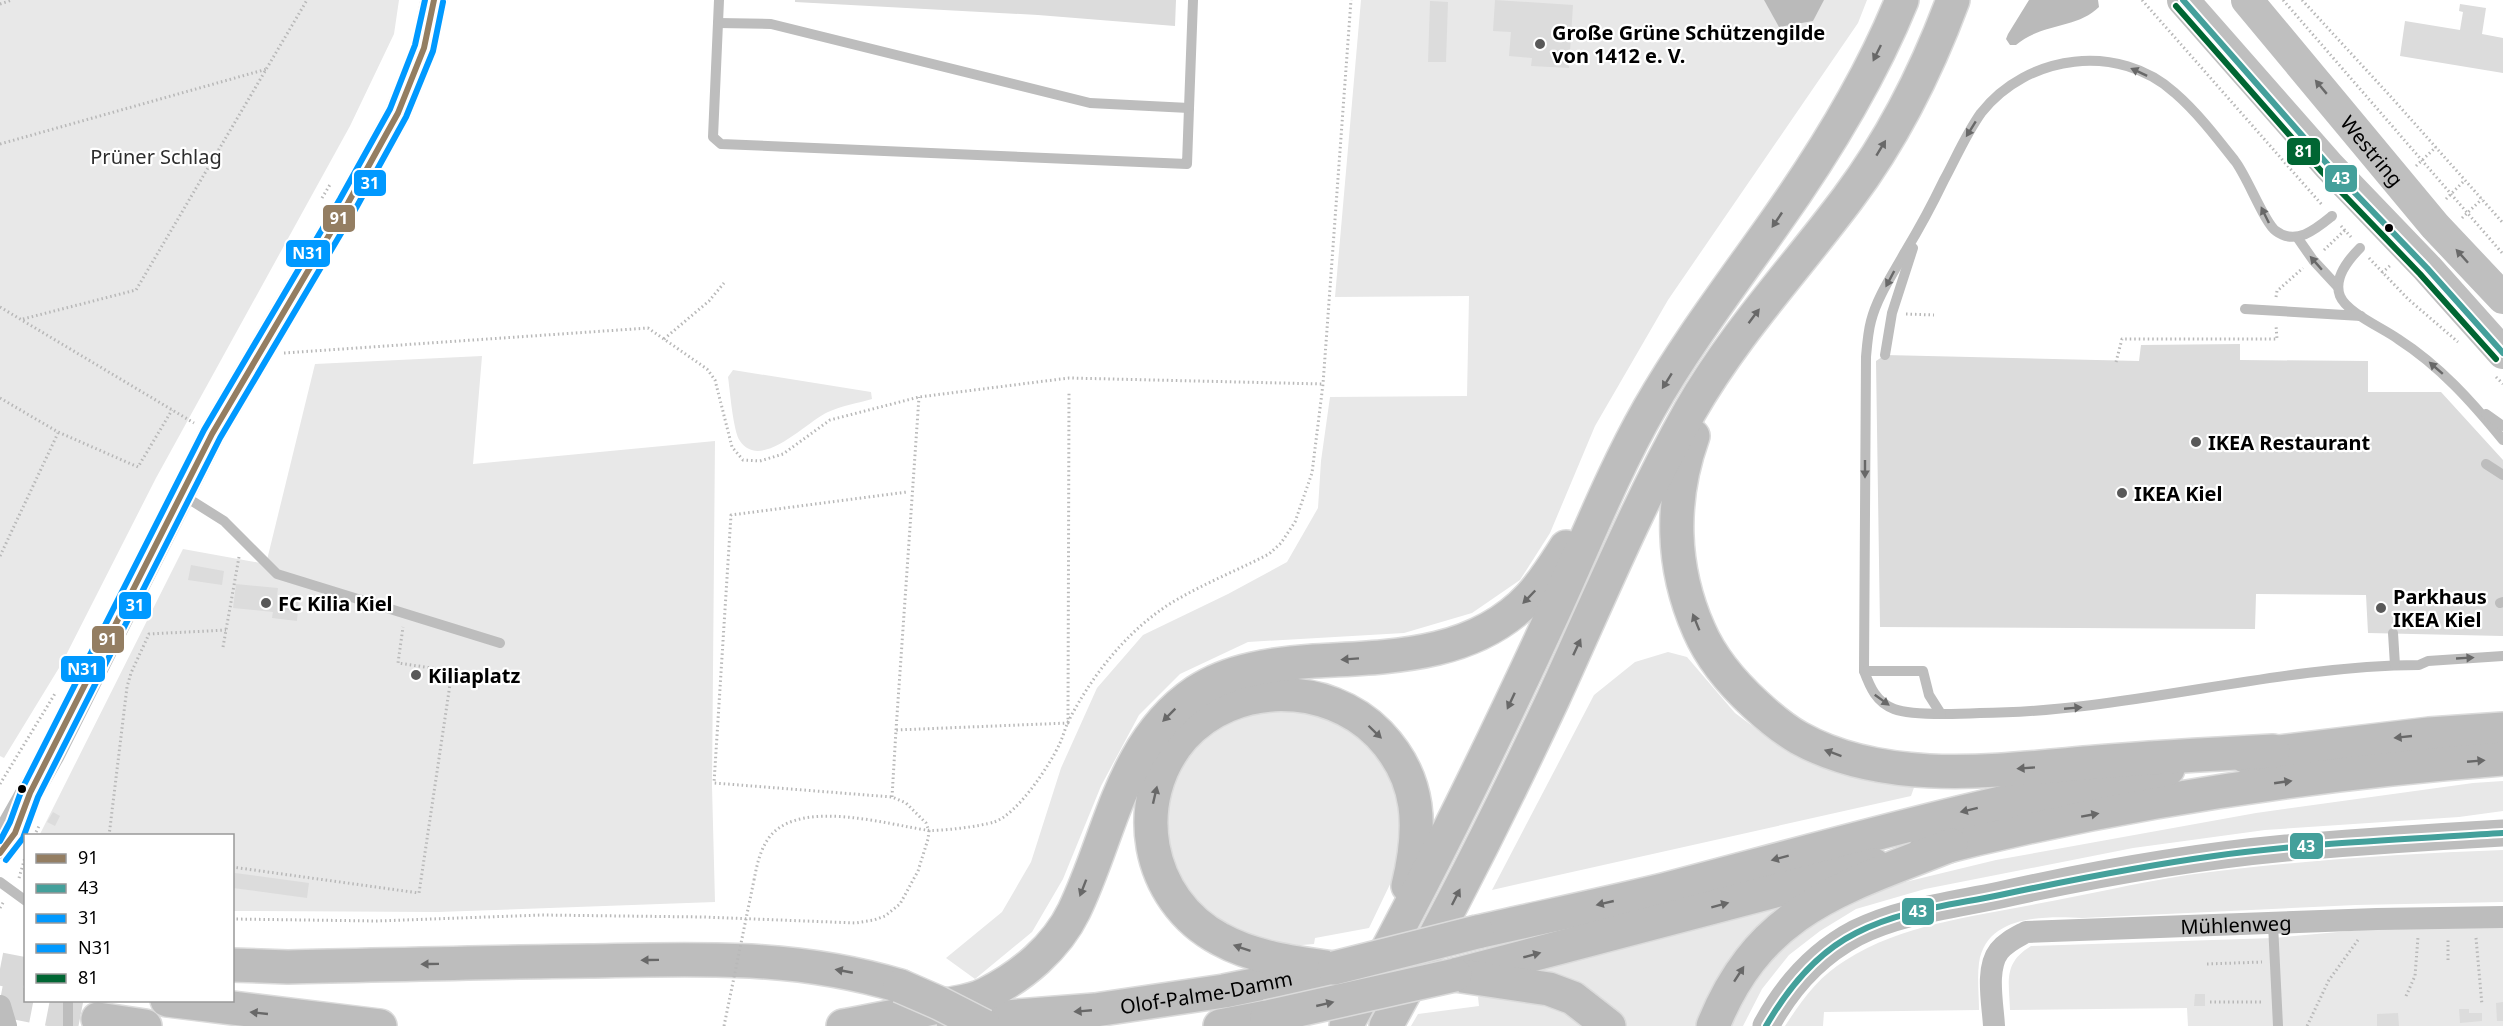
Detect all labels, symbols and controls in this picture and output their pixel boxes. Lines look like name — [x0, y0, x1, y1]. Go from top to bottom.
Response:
place label: Große Grüne Schützengilde von 1412 e. V. — [1552, 19, 1825, 69]
marker: Große Grüne Schützengilde von 1412 e. V. — [1533, 37, 1547, 51]
one-way arrow — [1873, 44, 1883, 62]
one-way arrow — [2131, 67, 2148, 76]
one-way arrow — [2315, 80, 2327, 95]
street label: Westring — [2335, 110, 2410, 192]
one-way arrow — [1966, 121, 1977, 137]
line badge: 81 — [2286, 137, 2321, 166]
one-way arrow — [1875, 140, 1886, 156]
text: 81 — [2295, 140, 2313, 162]
park label: Prüner Schlag — [90, 143, 222, 170]
line badge: 43 — [2324, 164, 2358, 193]
text: 43 — [2332, 167, 2350, 189]
line badge: 31 — [353, 169, 387, 197]
text: 31 — [361, 172, 379, 194]
line badge: 91 — [322, 204, 356, 233]
text: 91 — [330, 207, 348, 229]
one-way arrow — [2261, 207, 2270, 224]
one-way arrow — [1771, 211, 1783, 227]
unlabelled marker — [2383, 222, 2395, 234]
line badge: N31 — [285, 239, 331, 268]
text: N31 — [292, 242, 324, 264]
one-way arrow — [2456, 249, 2469, 264]
one-way arrow — [2310, 256, 2323, 271]
one-way arrow — [1885, 271, 1895, 288]
one-way arrow — [1747, 308, 1760, 324]
one-way arrow — [2429, 362, 2444, 375]
one-way arrow — [1662, 373, 1673, 389]
place label: IKEA Restaurant — [2208, 429, 2371, 456]
marker: IKEA Restaurant — [2189, 435, 2203, 449]
one-way arrow — [1860, 460, 1870, 479]
place label: IKEA Kiel — [2134, 480, 2222, 507]
marker: IKEA Kiel — [2115, 486, 2129, 500]
place label: Parkhaus IKEA Kiel — [2393, 583, 2487, 633]
place label: FC Kilia Kiel — [278, 590, 393, 617]
one-way arrow — [1522, 590, 1536, 604]
line badge: 31 — [118, 591, 152, 620]
text: 31 — [126, 594, 144, 616]
marker: FC Kilia Kiel — [259, 596, 273, 610]
marker: Parkhaus IKEA Kiel — [2374, 601, 2388, 615]
one-way arrow — [1691, 613, 1701, 631]
line badge: 91 — [91, 625, 125, 654]
text: 91 — [99, 628, 117, 650]
one-way arrow — [1572, 638, 1582, 656]
one-way arrow — [1340, 654, 1359, 663]
one-way arrow — [2456, 654, 2475, 663]
line badge: N31 — [60, 655, 106, 683]
text: N31 — [67, 658, 99, 680]
place label: Kiliaplatz — [428, 662, 520, 689]
marker: Kiliaplatz — [409, 668, 423, 682]
one-way arrow — [1507, 693, 1516, 710]
one-way arrow — [1873, 694, 1889, 706]
one-way arrow — [2064, 703, 2083, 713]
one-way arrow — [1161, 708, 1176, 722]
one-way arrow — [1368, 724, 1382, 738]
one-way arrow — [2393, 732, 2412, 742]
one-way arrow — [1824, 748, 1842, 758]
one-way arrow — [2467, 756, 2486, 766]
one-way arrow — [2017, 763, 2036, 772]
one-way arrow — [2273, 777, 2292, 786]
unlabelled marker — [16, 783, 28, 795]
one-way arrow — [1150, 786, 1160, 804]
one-way arrow — [1959, 806, 1978, 815]
one-way arrow — [2081, 810, 2100, 819]
line badge: 43 — [2289, 832, 2324, 860]
legend — [24, 834, 234, 1002]
text: 43 — [2297, 835, 2315, 857]
text: 91 — [78, 845, 99, 869]
one-way arrow — [1770, 854, 1788, 863]
text: 43 — [78, 875, 99, 899]
one-way arrow — [1078, 879, 1087, 897]
one-way arrow — [1451, 889, 1461, 906]
line badge: 43 — [1901, 897, 1935, 926]
one-way arrow — [1595, 899, 1614, 908]
one-way arrow — [1711, 900, 1730, 910]
text: 43 — [1909, 900, 1927, 922]
text: 31 — [78, 905, 99, 929]
street label: Mühlenweg — [2180, 909, 2292, 940]
text: N31 — [78, 935, 112, 959]
one-way arrow — [1233, 942, 1251, 952]
one-way arrow — [1523, 949, 1541, 959]
one-way arrow — [640, 955, 659, 964]
one-way arrow — [421, 959, 440, 968]
street label: Olof-Palme-Damm — [1118, 964, 1295, 1020]
text: 81 — [78, 965, 99, 989]
one-way arrow — [1734, 965, 1745, 982]
one-way arrow — [834, 966, 853, 975]
one-way arrow — [1315, 999, 1334, 1008]
one-way arrow — [1073, 1006, 1092, 1016]
one-way arrow — [250, 1008, 269, 1018]

